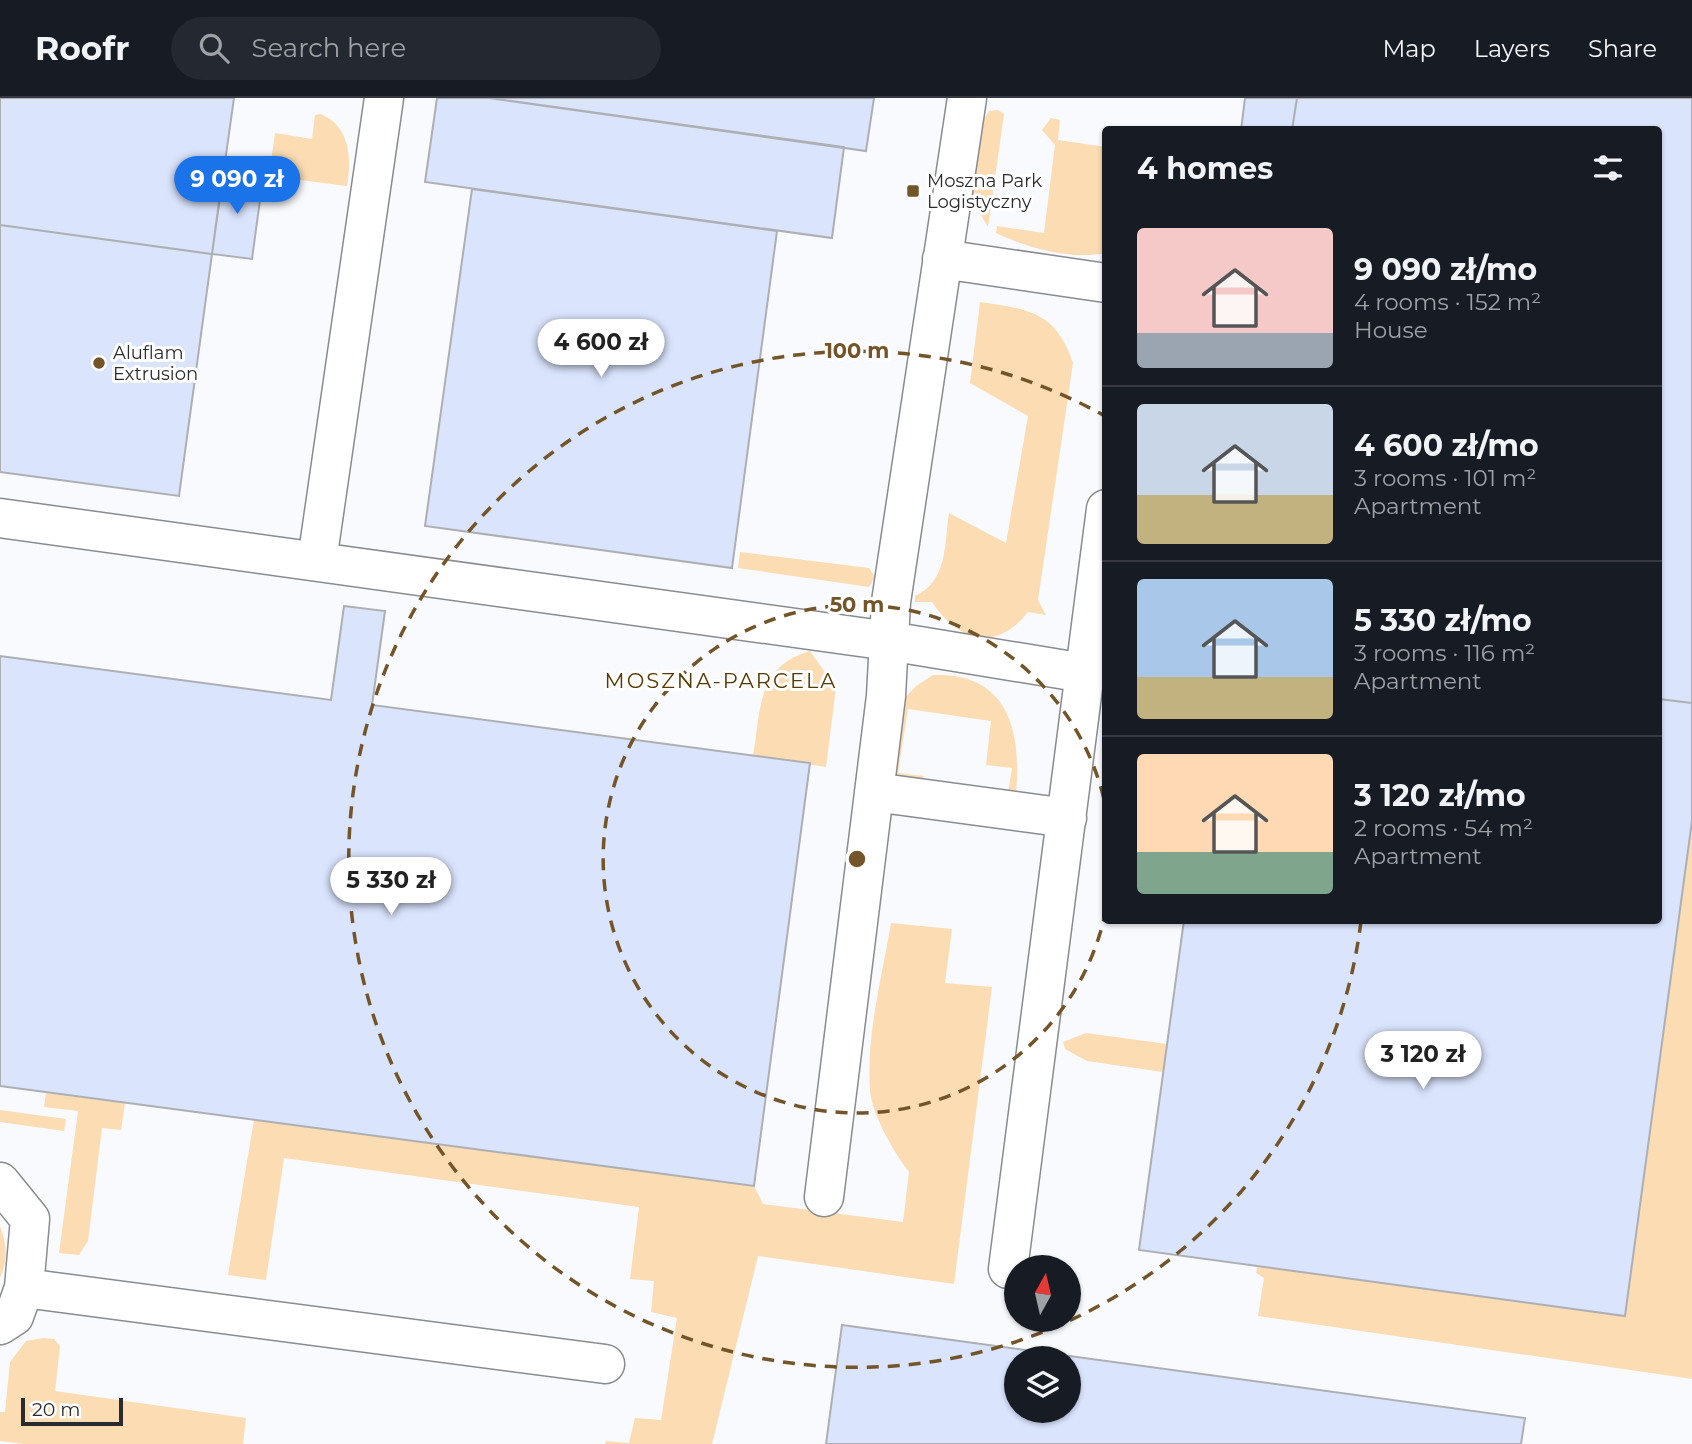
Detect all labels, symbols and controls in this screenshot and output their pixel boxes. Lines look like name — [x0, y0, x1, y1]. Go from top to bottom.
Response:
search box — [171, 17, 661, 80]
text: Roofr — [35, 28, 129, 68]
icon: search — [195, 29, 233, 67]
text: Search here — [251, 32, 406, 64]
text: Map — [1382, 34, 1436, 63]
text: Layers — [1474, 34, 1550, 63]
text: Share — [1588, 34, 1657, 63]
icon: filters — [1589, 149, 1627, 187]
text: 4 homes — [1137, 150, 1273, 187]
pin: 9 090 zł — [165, 156, 309, 216]
text: 9 090 zł — [190, 165, 284, 193]
place label: Moszna Park Logistyczny — [927, 170, 1042, 213]
marker: Moszna Park Logistyczny — [905, 183, 921, 199]
text: 9 090 zł/mo — [1354, 251, 1537, 288]
icon: home — [1193, 256, 1277, 340]
text: 4 rooms · 152 m² — [1354, 288, 1541, 316]
text: House — [1354, 316, 1428, 344]
pin: 4 600 zł — [529, 320, 673, 379]
text: 4 600 zł — [554, 328, 648, 356]
text: 100 m — [825, 338, 889, 363]
place label: Aluflam Extrusion — [113, 342, 198, 385]
marker: Aluflam Extrusion — [91, 355, 107, 371]
text: 4 600 zł/mo — [1354, 427, 1539, 464]
icon: home — [1193, 432, 1277, 516]
text: 3 rooms · 101 m² — [1354, 464, 1536, 492]
text: Apartment — [1354, 492, 1482, 520]
text: 50 m — [830, 592, 884, 617]
text: 5 330 zł/mo — [1354, 602, 1532, 639]
icon: home — [1193, 607, 1277, 691]
text: 3 rooms · 116 m² — [1354, 639, 1535, 667]
text: Apartment — [1354, 667, 1482, 695]
district label: MOSZNA-PARCELA — [605, 668, 837, 693]
text: 3 120 zł/mo — [1354, 777, 1526, 814]
icon: home — [1193, 782, 1277, 866]
text: 2 rooms · 54 m² — [1354, 814, 1533, 842]
text: Apartment — [1354, 842, 1482, 870]
centre of rings — [845, 847, 869, 871]
pin: 5 330 zł — [319, 858, 463, 917]
text: 5 330 zł — [346, 866, 436, 894]
pin: 3 120 zł — [1351, 1032, 1495, 1091]
text: 3 120 zł — [1381, 1040, 1465, 1068]
north arrow — [1004, 1255, 1082, 1332]
map controls — [1004, 1255, 1081, 1423]
button: layers — [1004, 1346, 1081, 1423]
scale bar — [21, 1395, 122, 1427]
text: 20 m — [32, 1398, 80, 1421]

